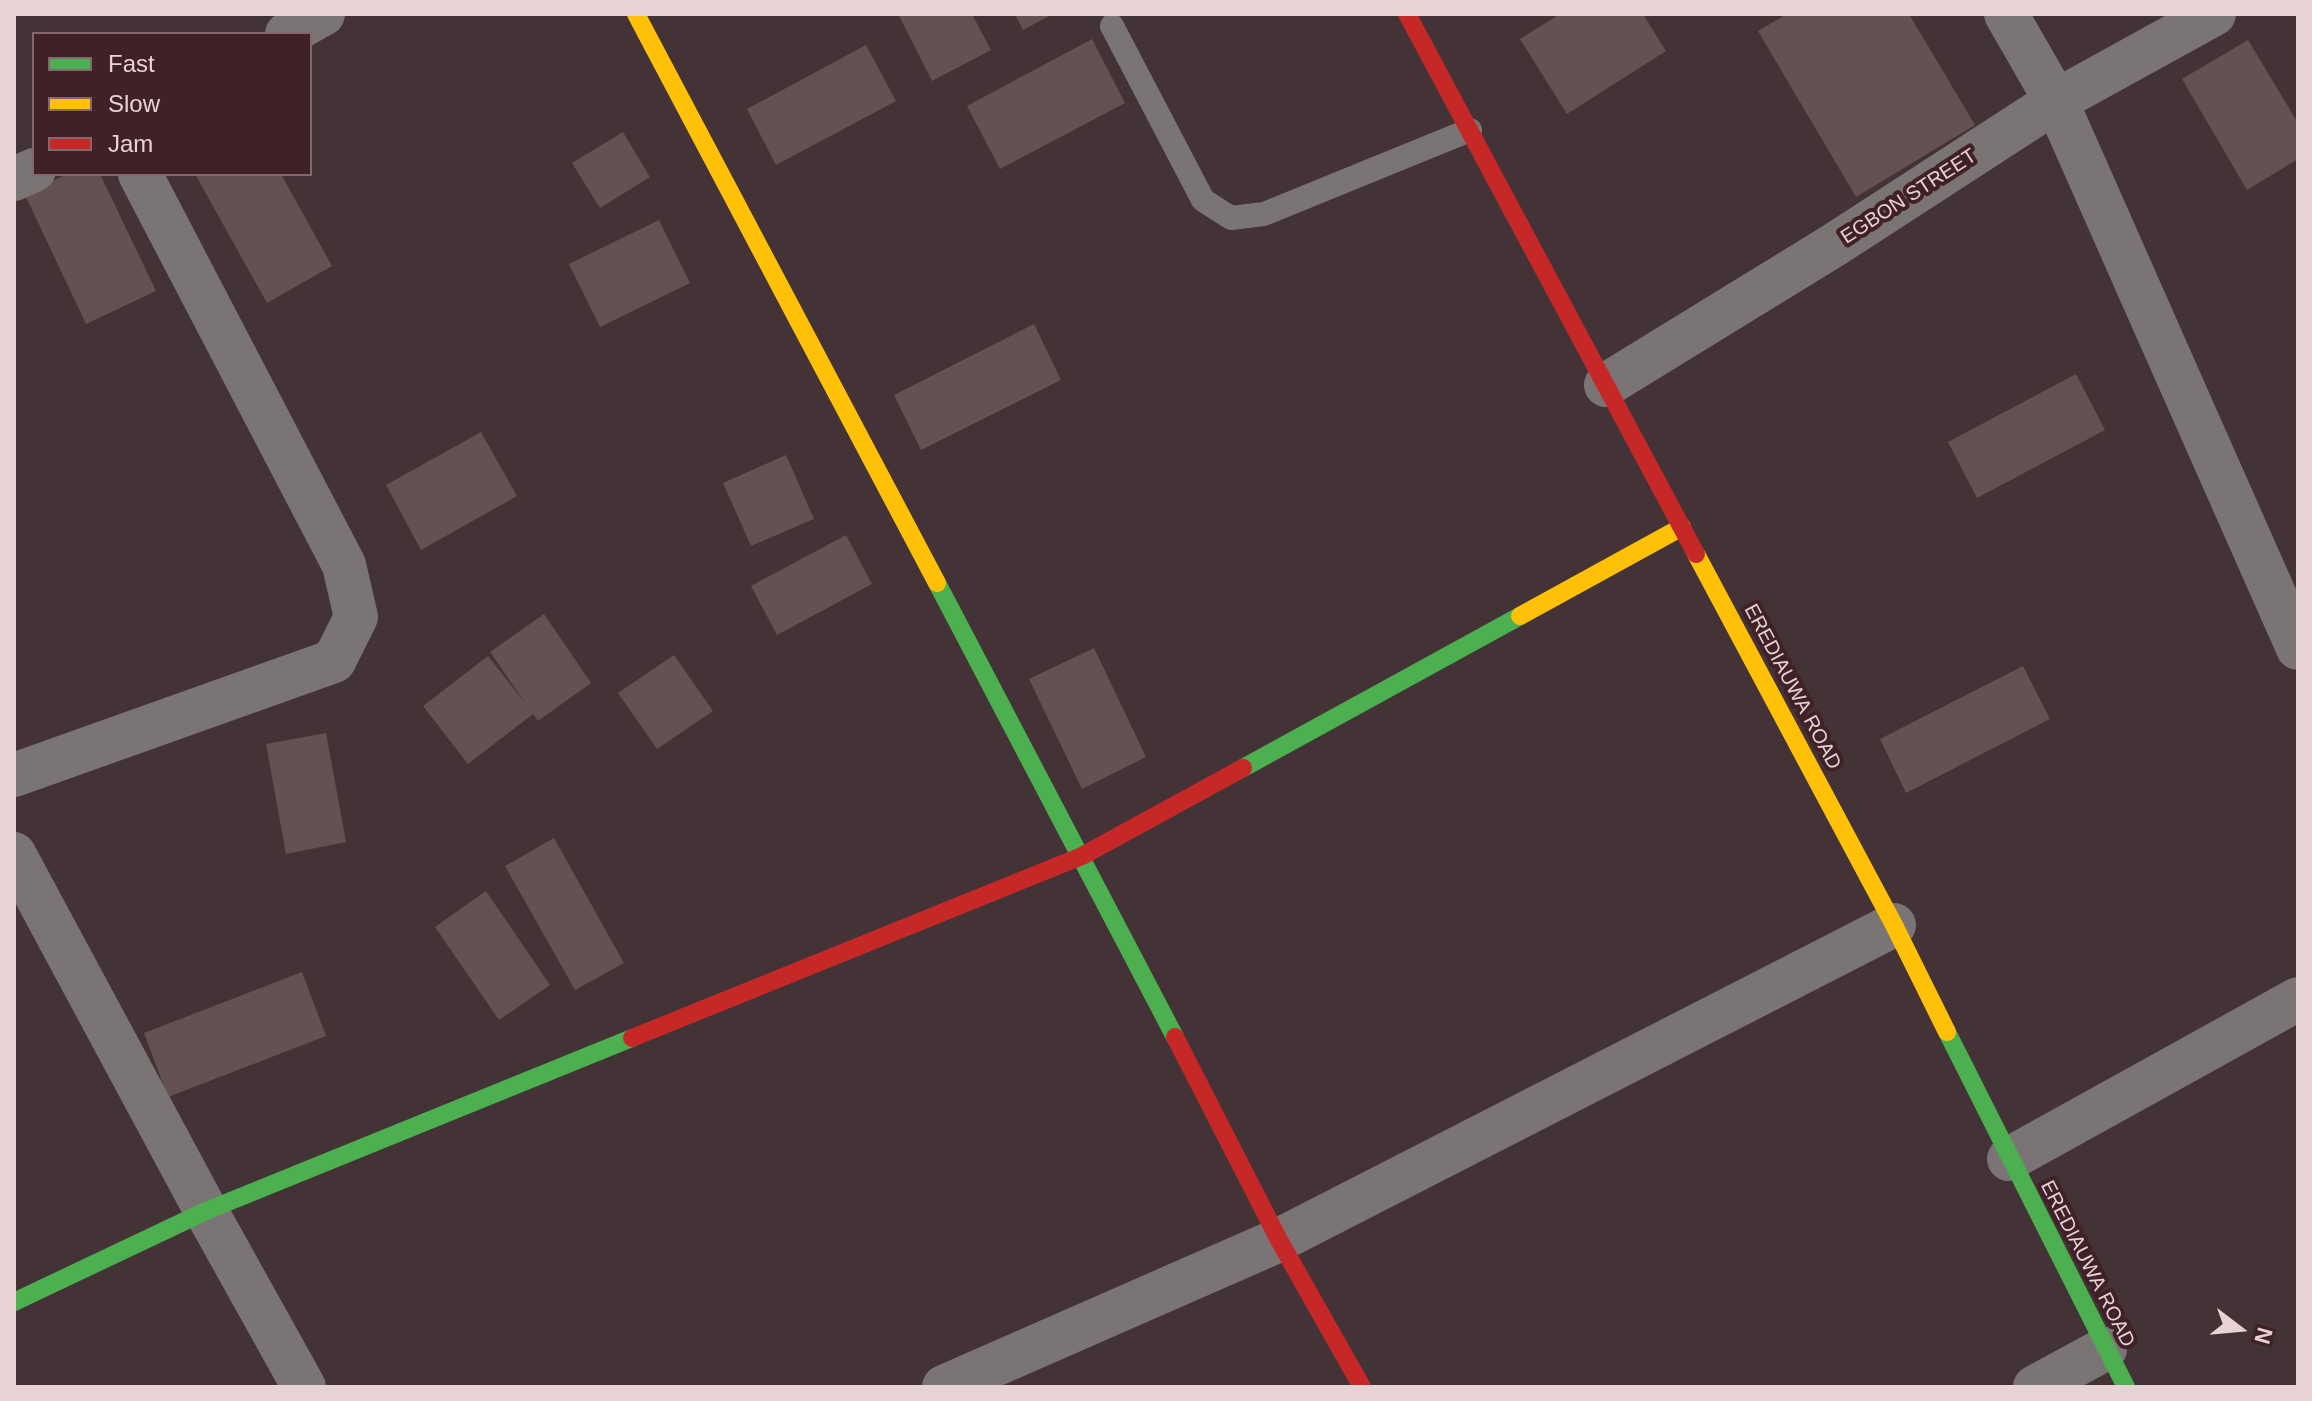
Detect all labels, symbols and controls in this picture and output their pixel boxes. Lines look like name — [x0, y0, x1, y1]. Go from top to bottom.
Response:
legend — [32, 32, 312, 176]
text: Fast — [108, 50, 155, 77]
text: Slow — [108, 90, 160, 117]
text: Jam — [108, 130, 153, 157]
street label: EGBON STREET — [1837, 144, 1981, 250]
street label: EREDIAUWA ROAD — [1738, 600, 1846, 774]
street label: EREDIAUWA ROAD — [2035, 1177, 2139, 1351]
north arrow — [2200, 1289, 2280, 1369]
text: N — [2249, 1325, 2278, 1347]

